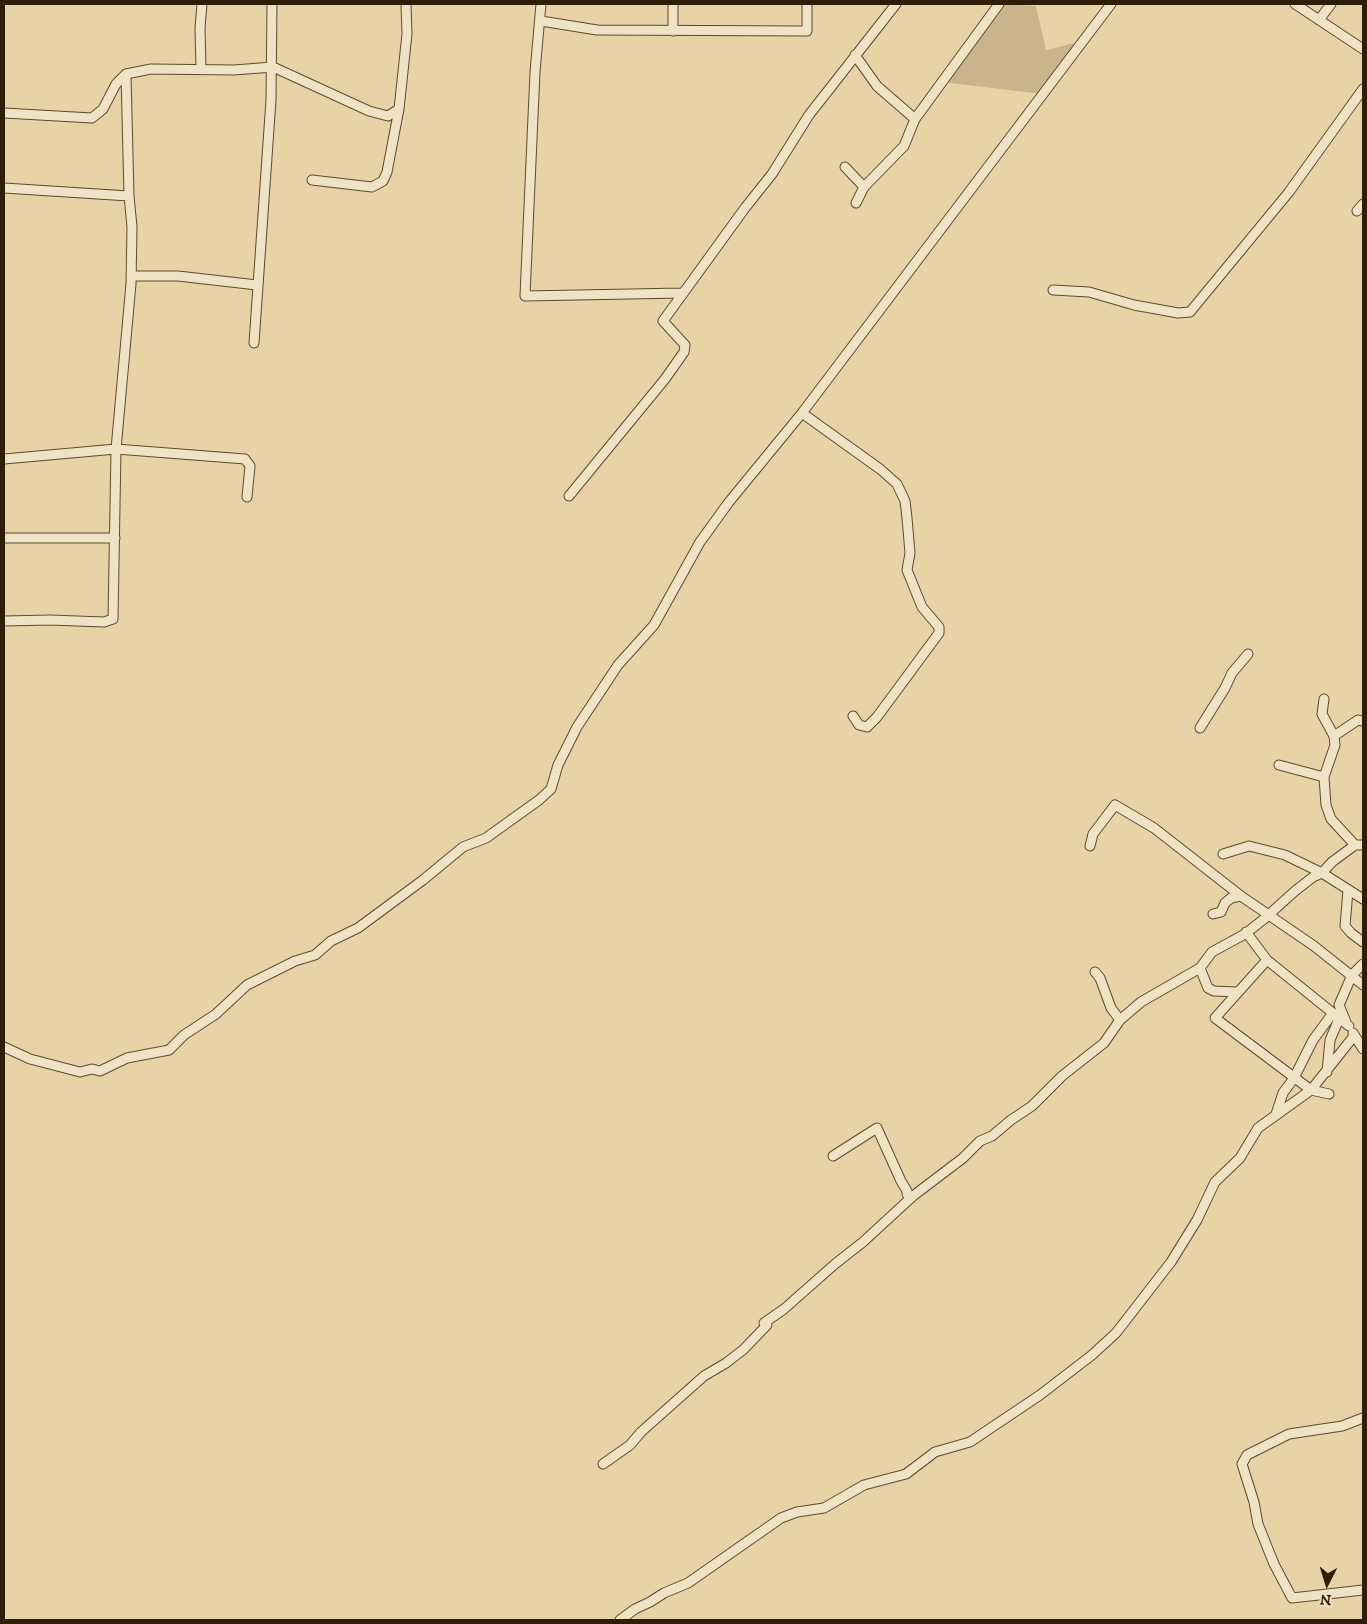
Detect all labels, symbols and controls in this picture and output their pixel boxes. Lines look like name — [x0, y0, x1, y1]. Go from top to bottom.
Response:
north arrow — [1302, 1559, 1352, 1609]
text: N — [1319, 1589, 1332, 1608]

